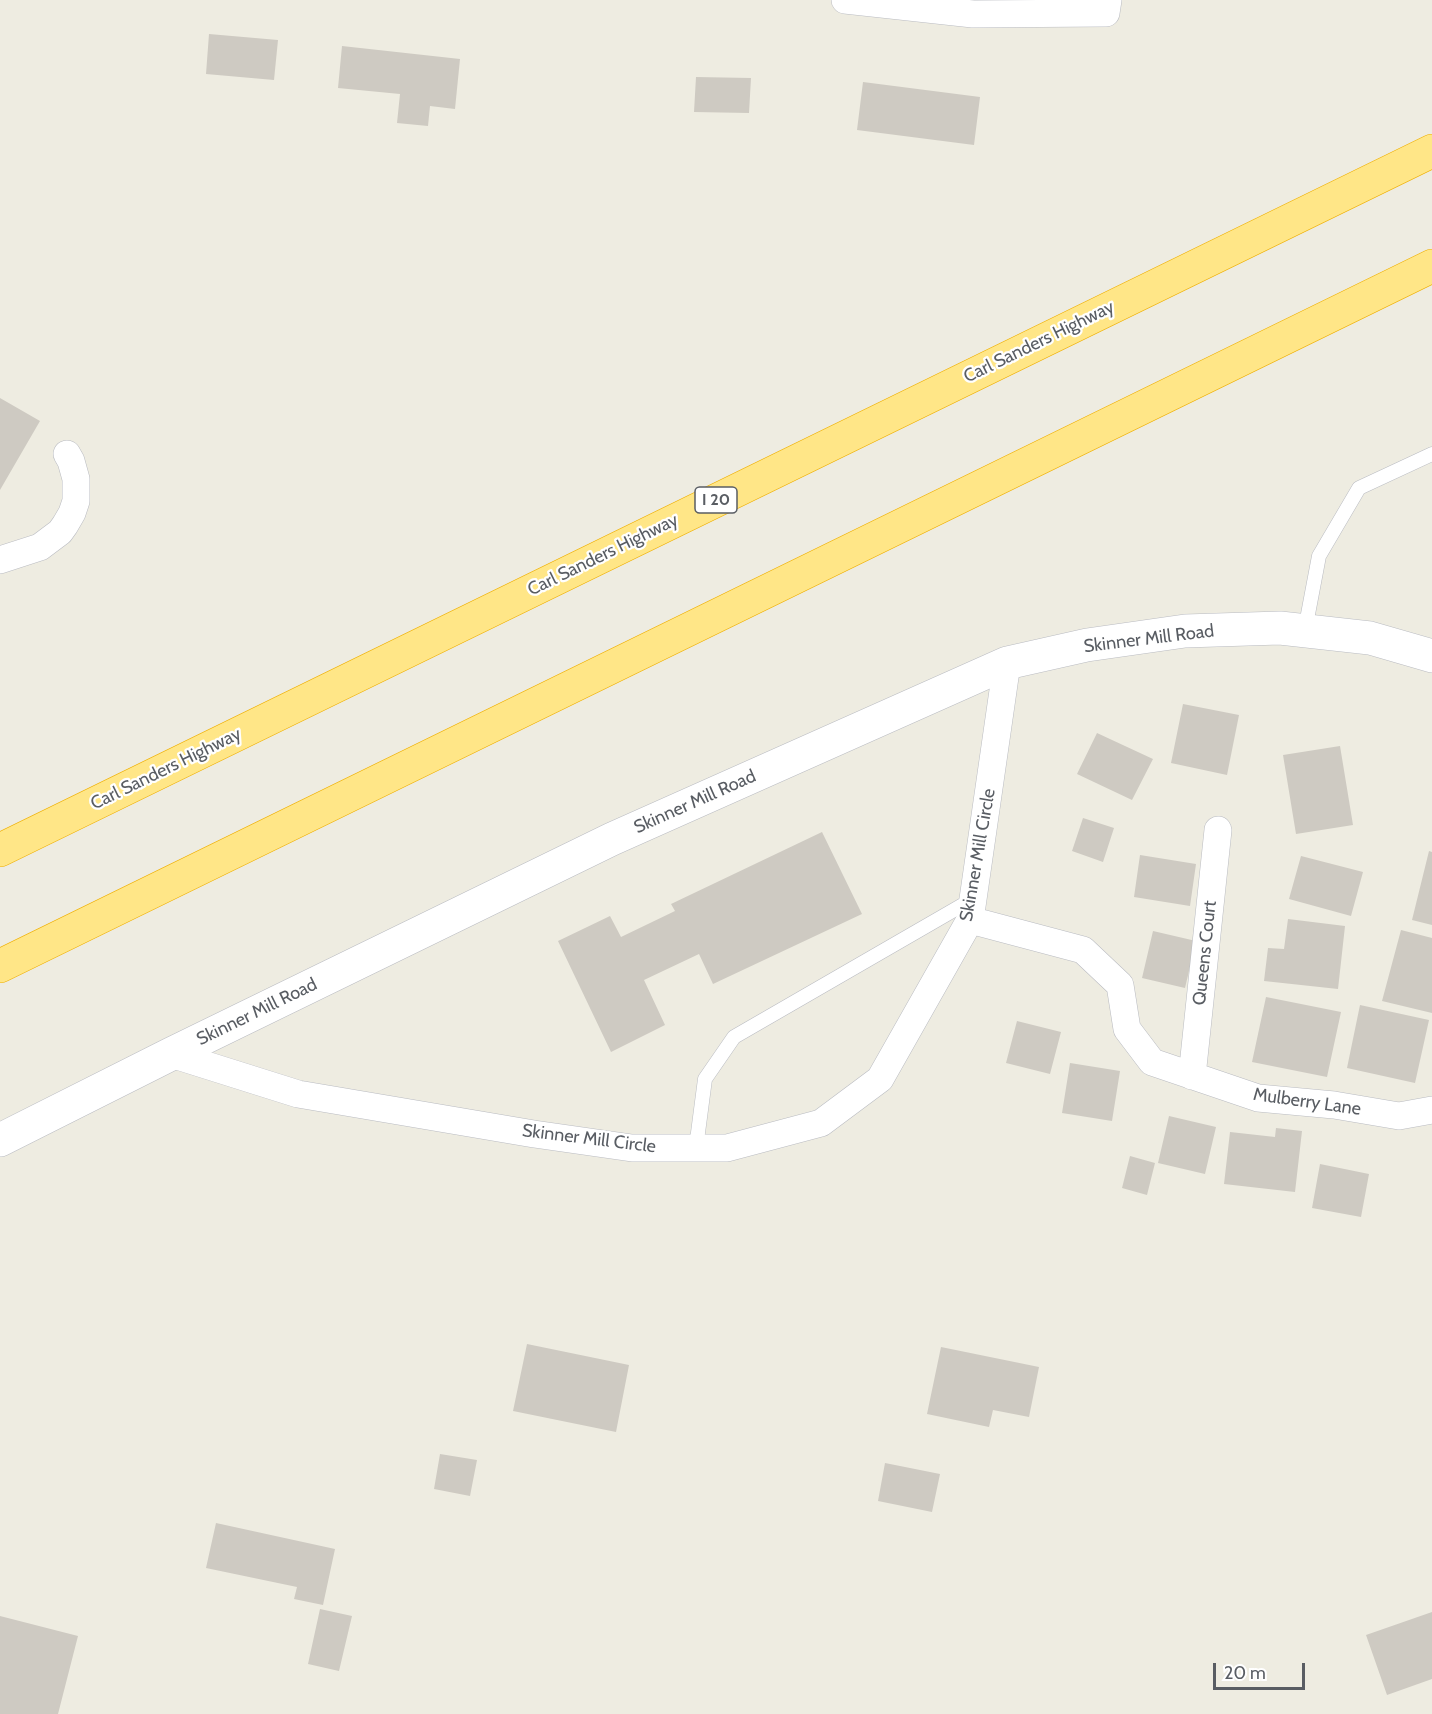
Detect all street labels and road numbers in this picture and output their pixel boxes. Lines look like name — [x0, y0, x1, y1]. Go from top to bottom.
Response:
street label: Carl Sanders Highway — [960, 296, 1118, 388]
road number: I 20 — [695, 487, 737, 513]
street label: Carl Sanders Highway — [524, 509, 682, 601]
street label: Skinner Mill Road — [1083, 620, 1215, 658]
street label: Carl Sanders Highway — [87, 723, 245, 815]
street label: Skinner Mill Road — [631, 765, 759, 839]
street label: Skinner Mill Circle — [956, 787, 1000, 923]
street label: Queens Court — [1189, 900, 1221, 1006]
street label: Skinner Mill Road — [193, 974, 321, 1050]
street label: Mulberry Lane — [1252, 1084, 1362, 1120]
street label: Skinner Mill Circle — [521, 1120, 657, 1158]

